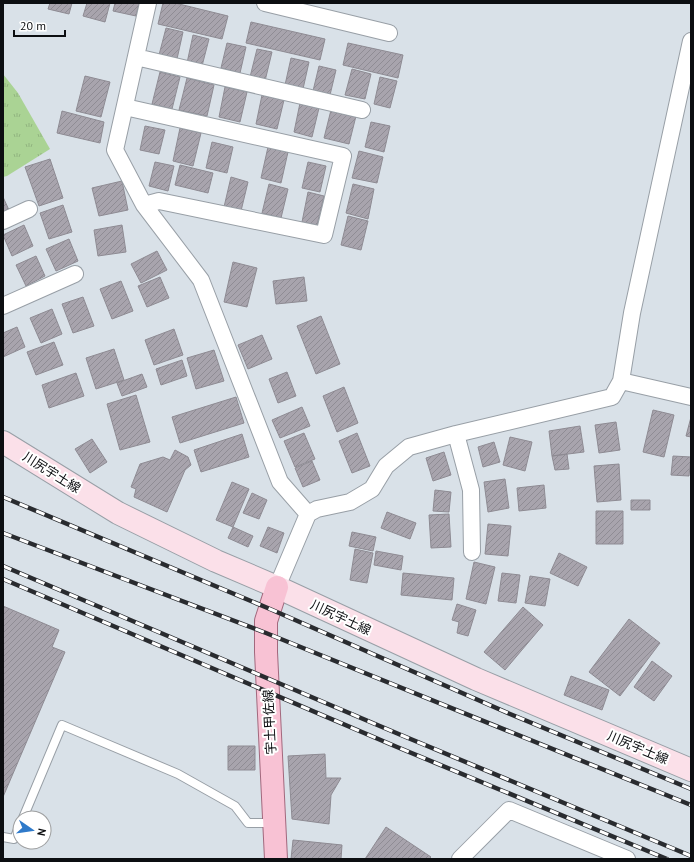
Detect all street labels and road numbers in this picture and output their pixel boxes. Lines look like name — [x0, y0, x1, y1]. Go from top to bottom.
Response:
street label: 川尻宇土線 — [20, 448, 84, 497]
street label: 川尻宇土線 — [308, 596, 374, 639]
street label: 宇土甲佐線 — [259, 689, 280, 755]
street label: 川尻宇土線 — [605, 727, 671, 768]

